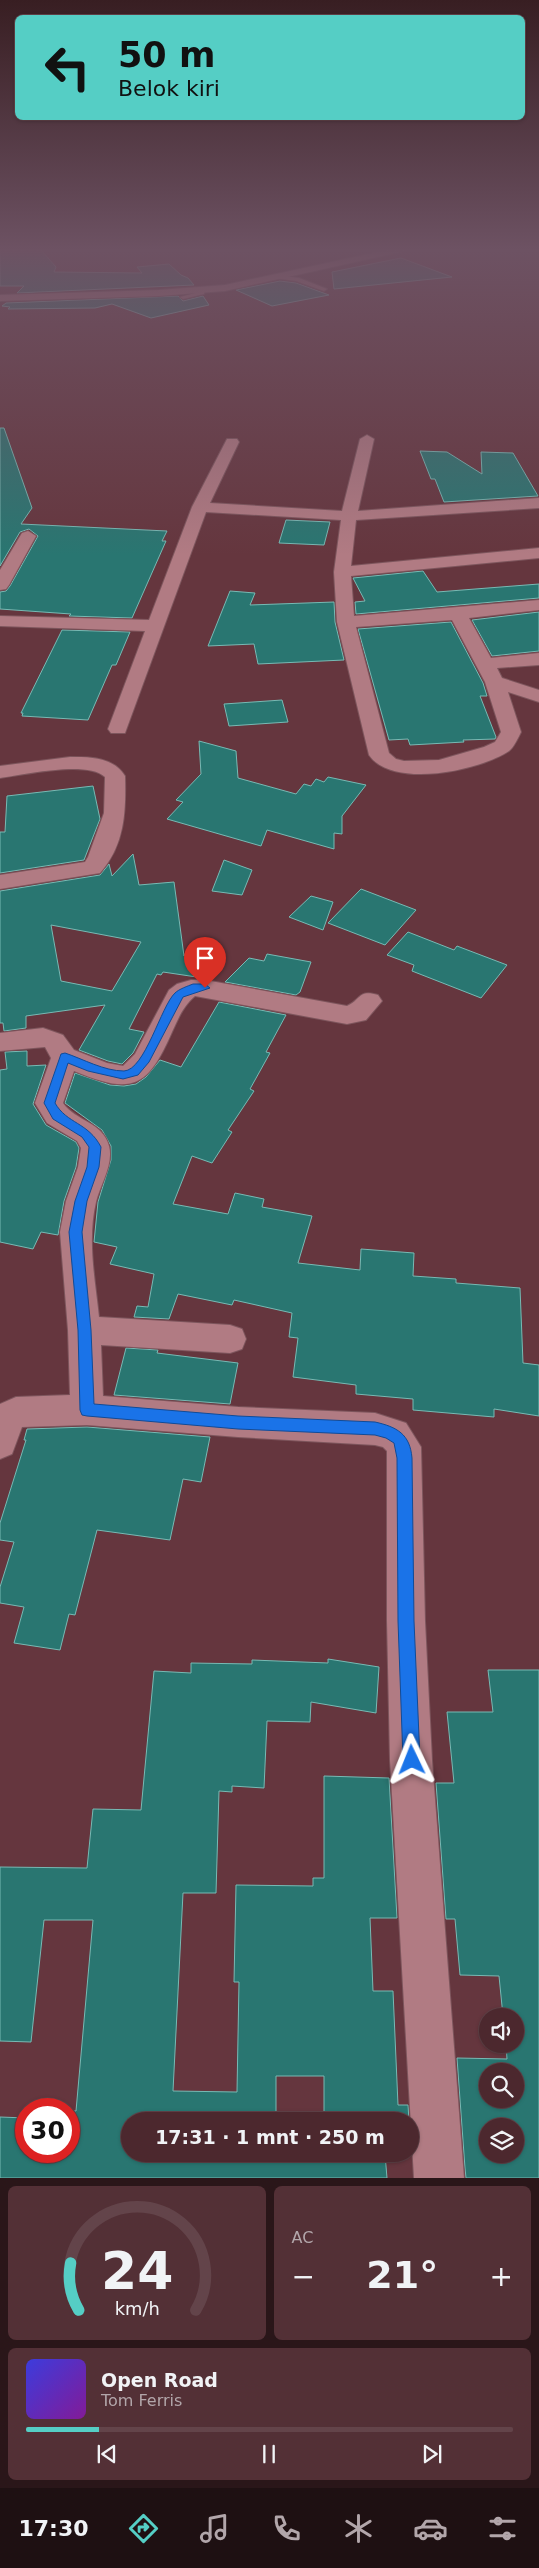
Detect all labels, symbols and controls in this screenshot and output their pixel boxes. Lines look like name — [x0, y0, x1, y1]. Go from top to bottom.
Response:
icon: left — [35, 35, 100, 100]
text: 50 m — [118, 35, 215, 75]
text: Belok kiri — [118, 76, 220, 101]
pin — [184, 937, 226, 988]
icon: arrive — [191, 944, 219, 972]
position arrow — [385, 1733, 437, 1785]
map controls — [479, 2008, 524, 2163]
button: sound — [479, 2008, 524, 2053]
button: search — [479, 2063, 524, 2108]
speed limit sign: 30 — [15, 2098, 80, 2163]
button: layers — [479, 2118, 524, 2163]
text: 17:31 · 1 mnt · 250 m — [155, 2126, 385, 2148]
text: AC — [292, 2228, 313, 2247]
text: 24 — [101, 2241, 173, 2301]
text: 21° — [366, 2253, 438, 2297]
text: − — [292, 2260, 315, 2293]
text: + — [490, 2260, 513, 2293]
text: km/h — [114, 2298, 159, 2319]
text: Open Road — [101, 2369, 218, 2391]
text: Tom Ferris — [101, 2391, 182, 2410]
icon: previous — [93, 2440, 121, 2468]
icon: pause — [255, 2440, 283, 2468]
icon: next — [418, 2440, 446, 2468]
icon: directions — [126, 2511, 161, 2546]
icon: music — [197, 2511, 232, 2546]
icon: phone — [269, 2511, 304, 2546]
icon: climate — [341, 2511, 376, 2546]
icon: car — [413, 2511, 448, 2546]
icon: filters — [485, 2511, 520, 2546]
text: 17:30 — [18, 2516, 89, 2541]

